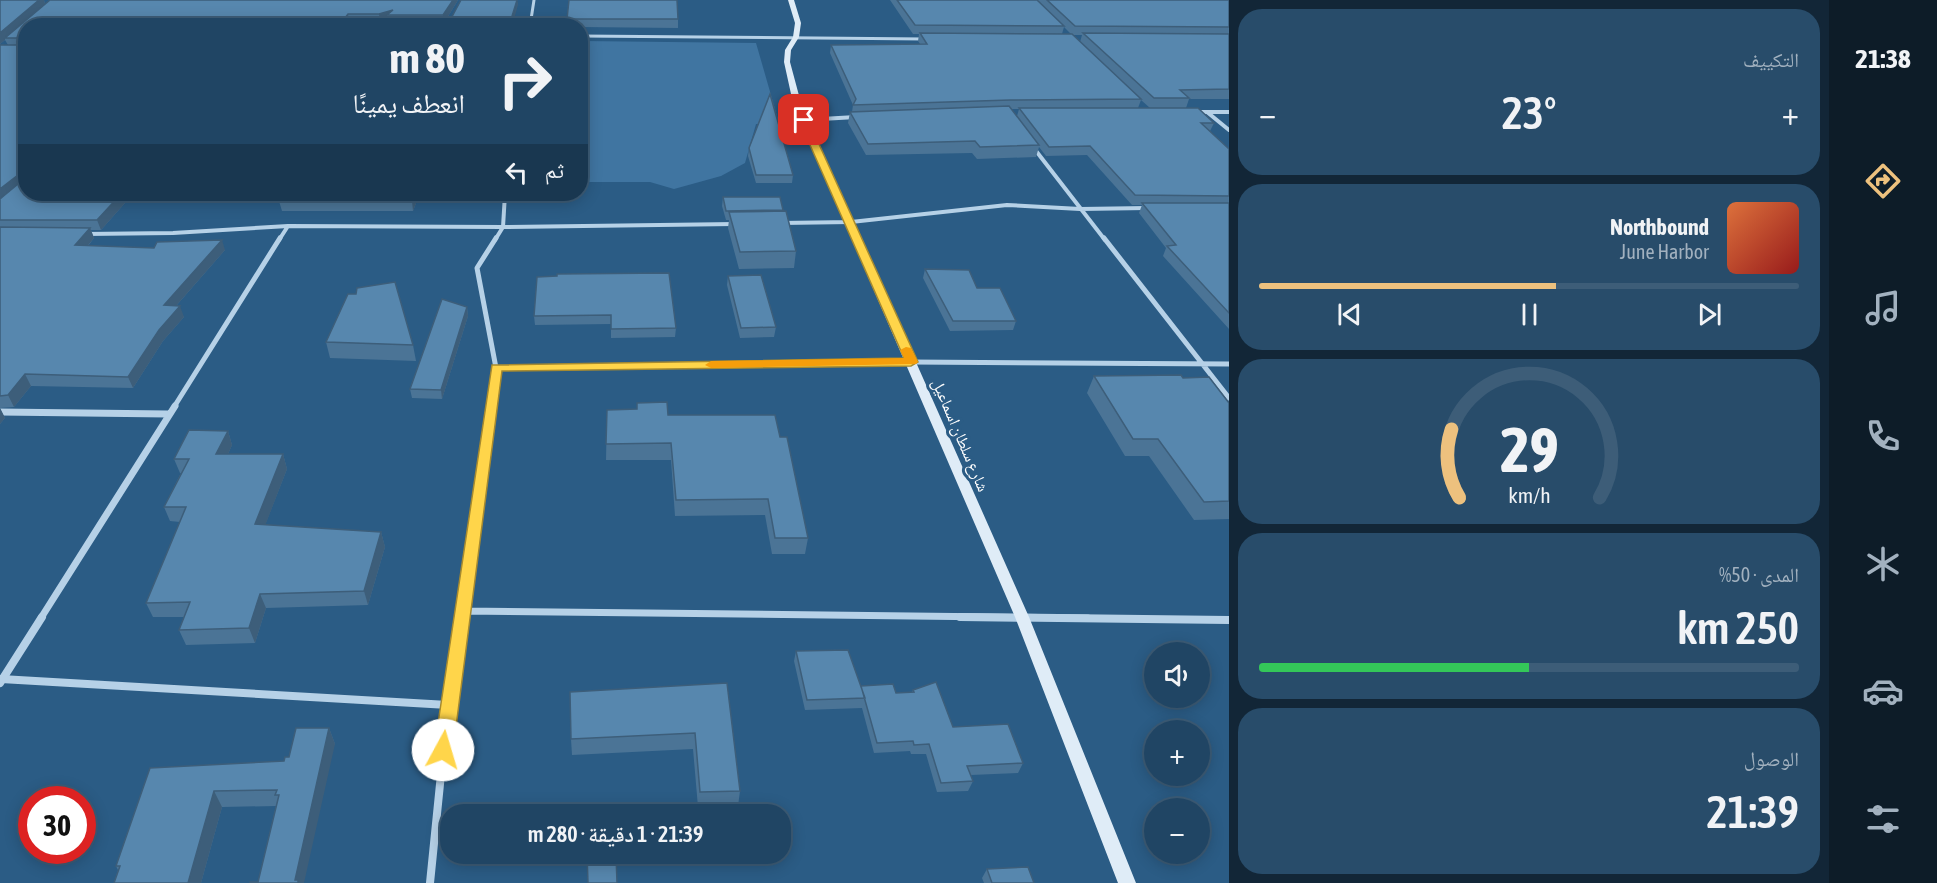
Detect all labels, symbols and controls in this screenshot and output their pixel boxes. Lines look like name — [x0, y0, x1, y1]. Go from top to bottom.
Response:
text: 80 m — [390, 34, 465, 82]
icon: right — [486, 42, 564, 120]
text: 21:38 — [1855, 43, 1911, 74]
text: التكييف — [1743, 48, 1799, 71]
text: 23° — [1502, 87, 1556, 139]
text: انعطف يمينًا — [352, 88, 465, 119]
pin — [778, 94, 829, 145]
text: − — [1259, 94, 1276, 132]
text: + — [1782, 94, 1799, 132]
icon: arrive — [787, 103, 820, 136]
icon: left — [500, 156, 533, 189]
text: ثم — [545, 157, 564, 183]
icon: directions — [1862, 160, 1904, 202]
text: Northbound — [1610, 214, 1709, 240]
text: June Harbor — [1620, 240, 1709, 263]
icon: music — [1862, 287, 1904, 329]
icon: previous — [1333, 298, 1366, 331]
icon: pause — [1513, 298, 1546, 331]
icon: next — [1693, 298, 1726, 331]
street label: شارع سلطان اسماعيل — [927, 376, 993, 495]
text: 29 — [1500, 415, 1558, 486]
icon: phone — [1862, 415, 1904, 457]
text: km/h — [1508, 484, 1550, 509]
icon: climate — [1862, 543, 1904, 585]
text: المدى · 50% — [1719, 563, 1799, 586]
text: 250 km — [1677, 602, 1799, 654]
map controls — [1144, 642, 1210, 864]
button: sound — [1144, 642, 1210, 708]
icon: car — [1862, 670, 1904, 712]
position arrow — [411, 718, 475, 782]
button: + — [1144, 720, 1210, 786]
text: الوصول — [1744, 747, 1799, 770]
speed limit sign: 30 — [18, 786, 96, 864]
text: 21:39 — [1706, 786, 1799, 838]
button: − — [1144, 798, 1210, 864]
icon: filters — [1862, 798, 1904, 840]
text: 21:39 · 1 دقيقة · 280 m — [528, 821, 703, 847]

